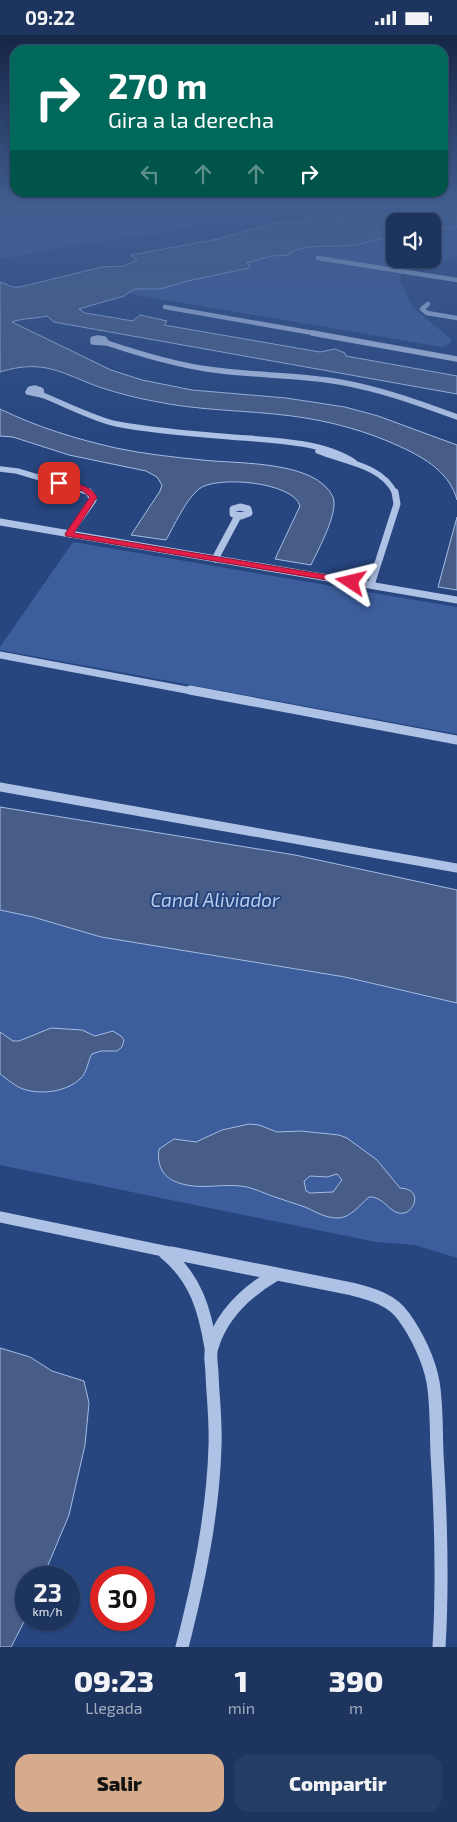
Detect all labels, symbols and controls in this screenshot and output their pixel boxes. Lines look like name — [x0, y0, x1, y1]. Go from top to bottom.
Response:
text: 09:22 — [25, 6, 75, 29]
text: 270 m — [108, 64, 207, 106]
icon: right — [25, 65, 90, 130]
text: Gira a la derecha — [108, 106, 274, 132]
icon: left — [136, 160, 164, 188]
icon: ahead — [189, 160, 217, 188]
icon: ahead — [242, 160, 270, 188]
icon: right — [295, 160, 323, 188]
map controls — [386, 213, 441, 268]
button: sound — [386, 213, 441, 268]
pin — [38, 462, 80, 504]
icon: arrive — [45, 469, 73, 497]
position arrow — [324, 555, 376, 607]
water label: Canal Aliviador — [150, 888, 280, 911]
speed limit sign: 30 — [90, 1566, 155, 1631]
text: 23 — [33, 1577, 62, 1607]
text: km/h — [33, 1604, 62, 1618]
text: 09:23 — [74, 1662, 154, 1698]
text: 1 — [235, 1662, 248, 1698]
text: 390 — [329, 1662, 383, 1698]
text: Llegada — [85, 1698, 142, 1717]
text: min — [228, 1698, 255, 1717]
text: m — [349, 1698, 363, 1717]
button: Salir — [15, 1754, 224, 1812]
button: Compartir — [234, 1754, 442, 1812]

